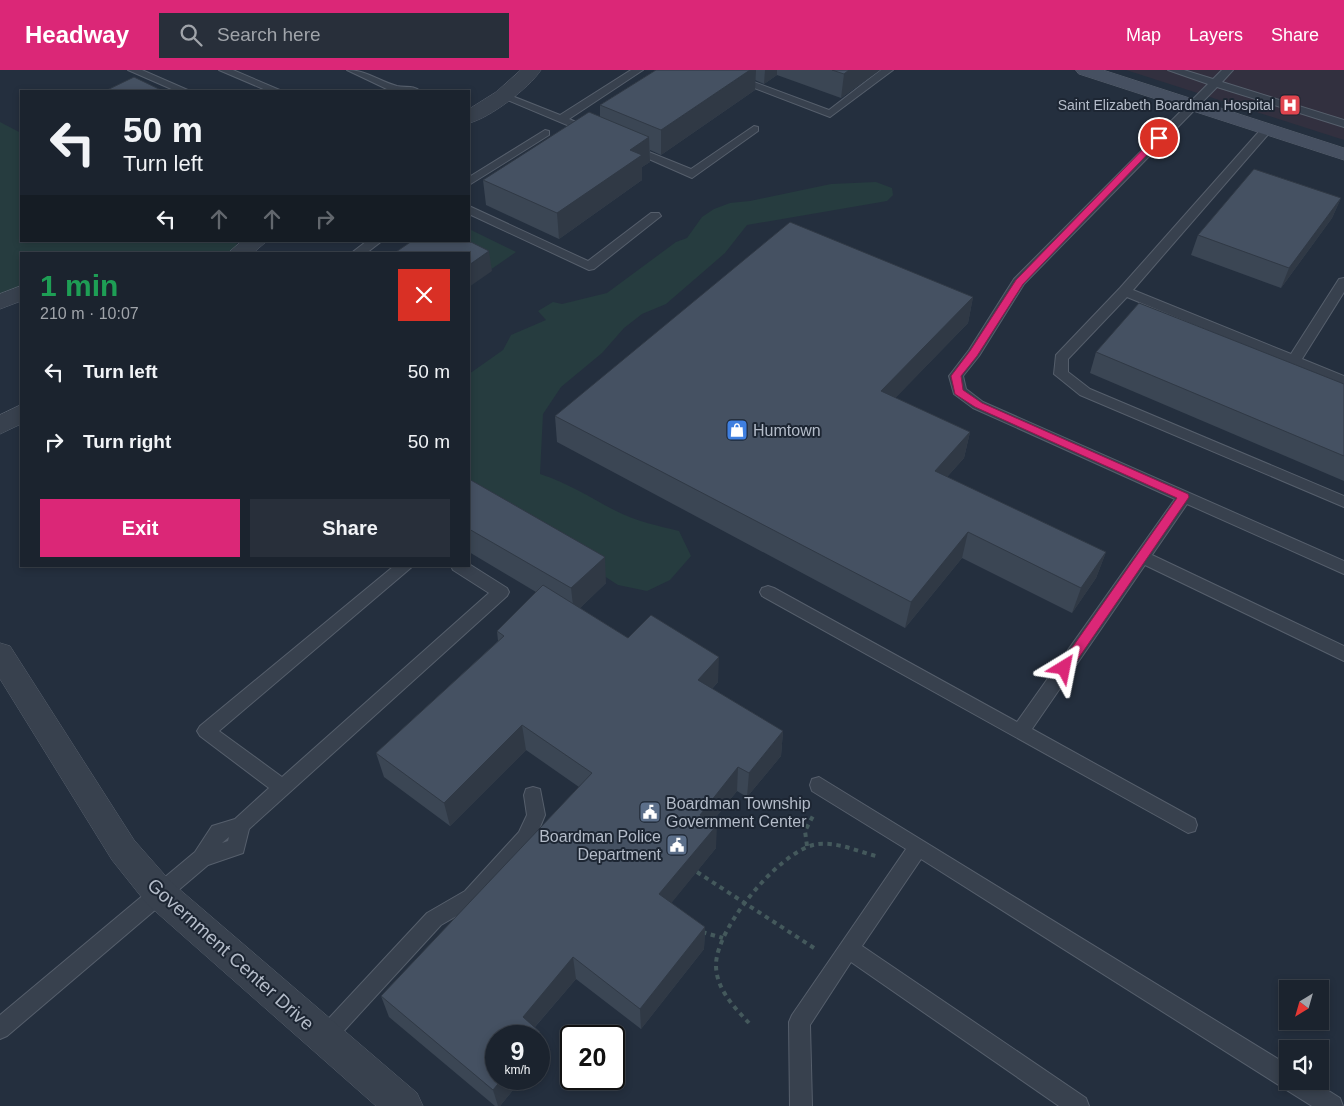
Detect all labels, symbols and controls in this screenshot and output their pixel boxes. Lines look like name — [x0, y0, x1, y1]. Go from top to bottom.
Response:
search box — [159, 13, 509, 58]
text: Headway — [25, 21, 129, 48]
icon: search — [177, 21, 205, 49]
text: Search here — [217, 24, 321, 45]
text: Map — [1126, 25, 1161, 45]
text: Layers — [1189, 25, 1243, 45]
text: Share — [1271, 25, 1319, 45]
hospital icon: Saint Elizabeth Boardman Hospital — [1278, 93, 1302, 117]
place label: Saint Elizabeth Boardman Hospital — [1058, 97, 1274, 113]
icon: left — [40, 110, 105, 175]
text: 50 m — [123, 110, 203, 149]
pin — [1138, 117, 1180, 159]
icon: arrive — [1145, 124, 1173, 152]
text: Turn left — [123, 151, 203, 176]
icon: left — [152, 205, 180, 233]
icon: ahead — [205, 205, 233, 233]
icon: ahead — [258, 205, 286, 233]
icon: right — [311, 205, 339, 233]
text: 1 min — [40, 269, 118, 302]
button: close — [398, 269, 450, 321]
text: 210 m · 10:07 — [40, 305, 139, 322]
icon: left — [40, 358, 68, 386]
text: Turn left — [83, 361, 158, 382]
text: 50 m — [408, 361, 450, 382]
shop icon: Humtown — [725, 418, 749, 442]
place label: Humtown — [753, 422, 821, 439]
icon: right — [40, 428, 68, 456]
text: Turn right — [83, 431, 171, 452]
text: 50 m — [408, 431, 450, 452]
button: Exit — [40, 499, 240, 557]
button: Share — [250, 499, 450, 557]
position arrow — [1037, 641, 1089, 693]
place label: Boardman Township Government Center — [666, 795, 811, 830]
public building icon: Boardman Township Government Center — [638, 800, 662, 824]
place label: Boardman Police Department — [539, 828, 662, 863]
public building icon: Boardman Police Department — [665, 833, 689, 857]
street label: Government Center Drive — [143, 874, 318, 1035]
north arrow — [1279, 980, 1329, 1030]
map controls — [1279, 980, 1329, 1090]
speed limit sign: 20 — [560, 1025, 625, 1090]
text: 9 — [511, 1037, 524, 1065]
button: sound — [1279, 1040, 1329, 1090]
text: km/h — [504, 1063, 531, 1077]

